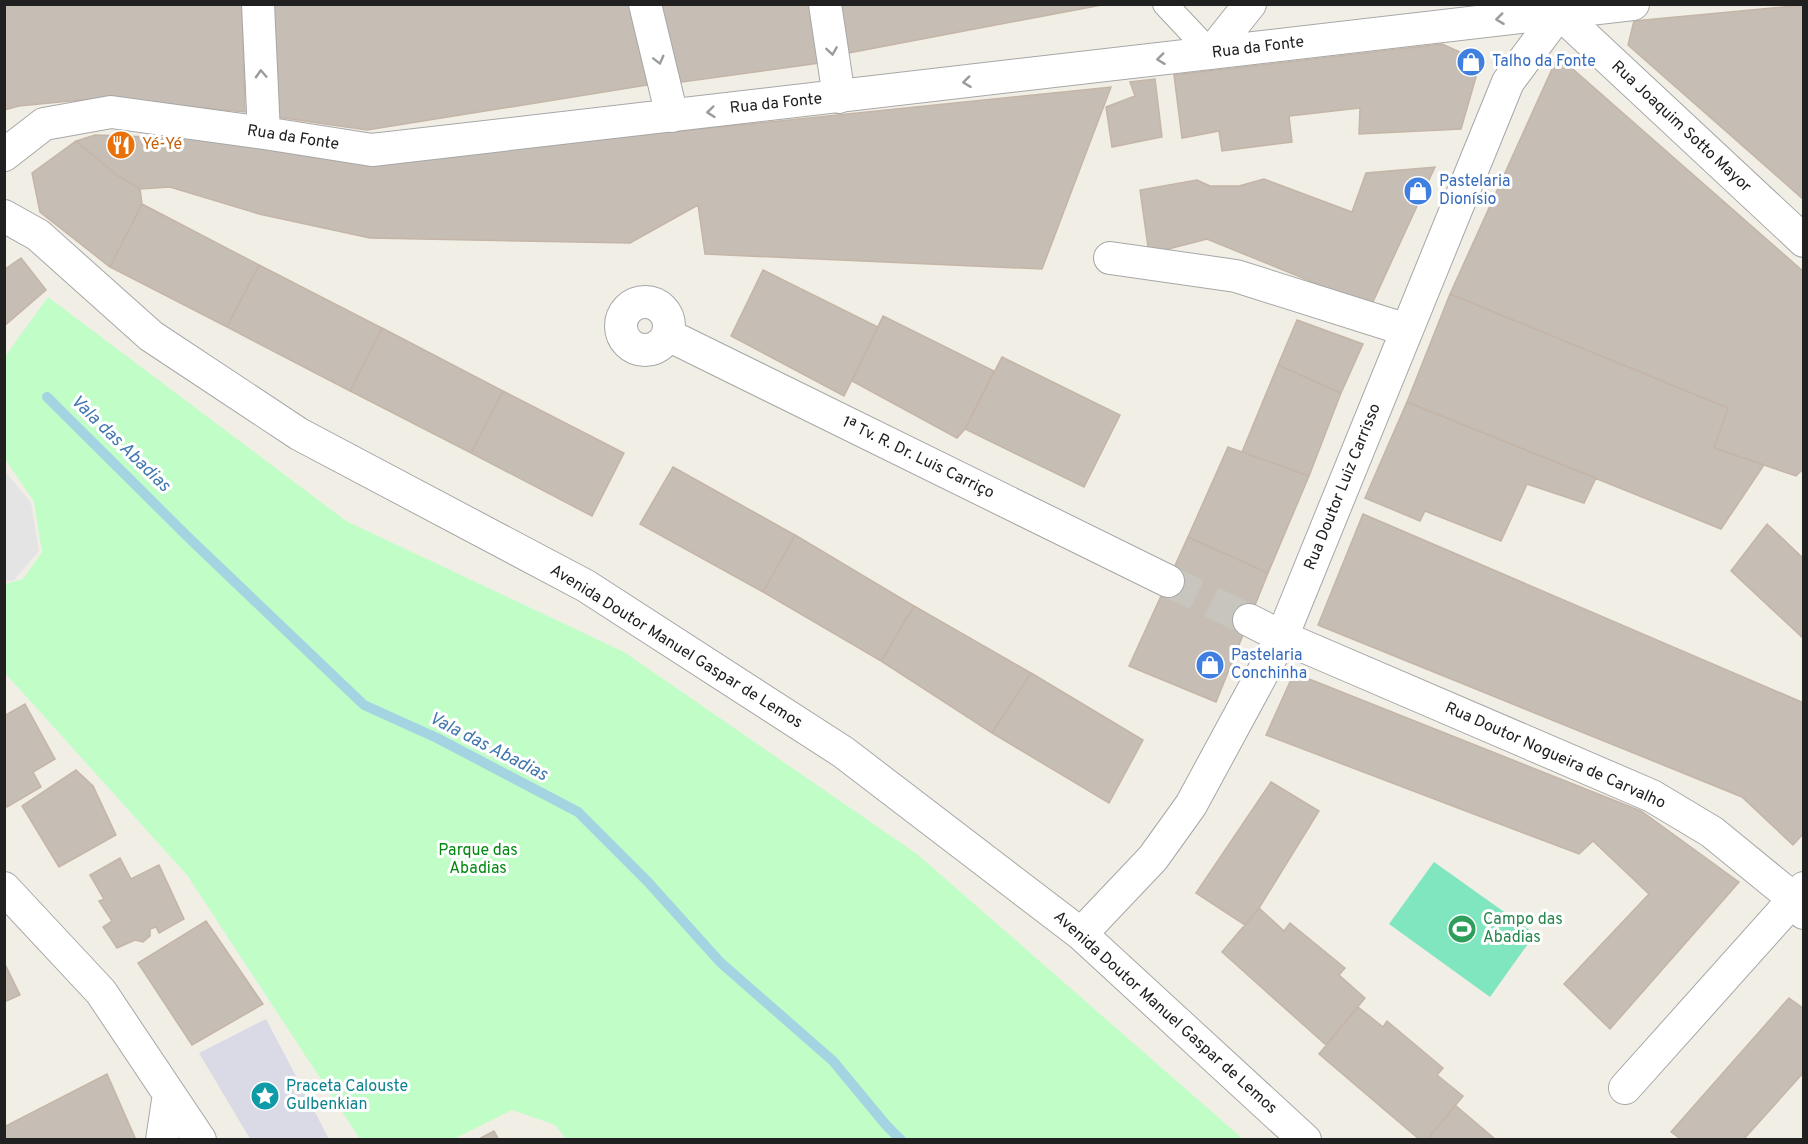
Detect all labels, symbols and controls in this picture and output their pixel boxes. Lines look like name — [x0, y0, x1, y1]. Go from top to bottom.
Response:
one-way arrow — [1496, 13, 1505, 25]
street label: Rua da Fonte — [1211, 32, 1305, 64]
one-way arrow — [826, 46, 838, 55]
shop icon: Talho da Fonte — [1455, 46, 1487, 78]
place label: Talho da Fonte — [1492, 52, 1596, 72]
one-way arrow — [1156, 53, 1165, 65]
one-way arrow — [651, 55, 664, 65]
street label: Rua Joaquim Sotto Mayor — [1607, 57, 1755, 197]
one-way arrow — [255, 70, 268, 79]
one-way arrow — [963, 75, 972, 88]
street label: Rua da Fonte — [729, 89, 823, 119]
one-way arrow — [706, 105, 715, 118]
street label: Rua da Fonte — [246, 121, 340, 155]
restaurant icon: Yé-Yé — [105, 129, 137, 161]
place label: Yé-Yé — [142, 135, 182, 155]
place label: Pastelaria Dionísio — [1439, 172, 1510, 210]
shop icon: Pastelaria Dionísio — [1402, 175, 1434, 207]
water label: Vala das Abadias — [65, 390, 175, 498]
street label: Rua Doutor Luiz Carrisso — [1300, 401, 1386, 573]
street label: 1ª Tv. R. Dr. Luis Carriço — [839, 412, 997, 504]
street label: Avenida Doutor Manuel Gaspar de Lemos — [546, 561, 806, 733]
place label: Pastelaria Conchinha — [1231, 646, 1307, 684]
shop icon: Pastelaria Conchinha — [1194, 649, 1226, 681]
street label: Rua Doutor Nogueira de Carvalho — [1441, 698, 1669, 814]
water label: Vala das Abadias — [425, 707, 552, 787]
park label: Parque das Abadias — [438, 841, 518, 879]
street label: Avenida Doutor Manuel Gaspar de Lemos — [1049, 907, 1281, 1119]
place label: Campo das Abadias — [1483, 910, 1563, 948]
sports icon: Campo das Abadias — [1446, 913, 1478, 945]
place label: Praceta Calouste Gulbenkian — [286, 1077, 408, 1115]
place icon: Praceta Calouste Gulbenkian — [249, 1080, 281, 1112]

